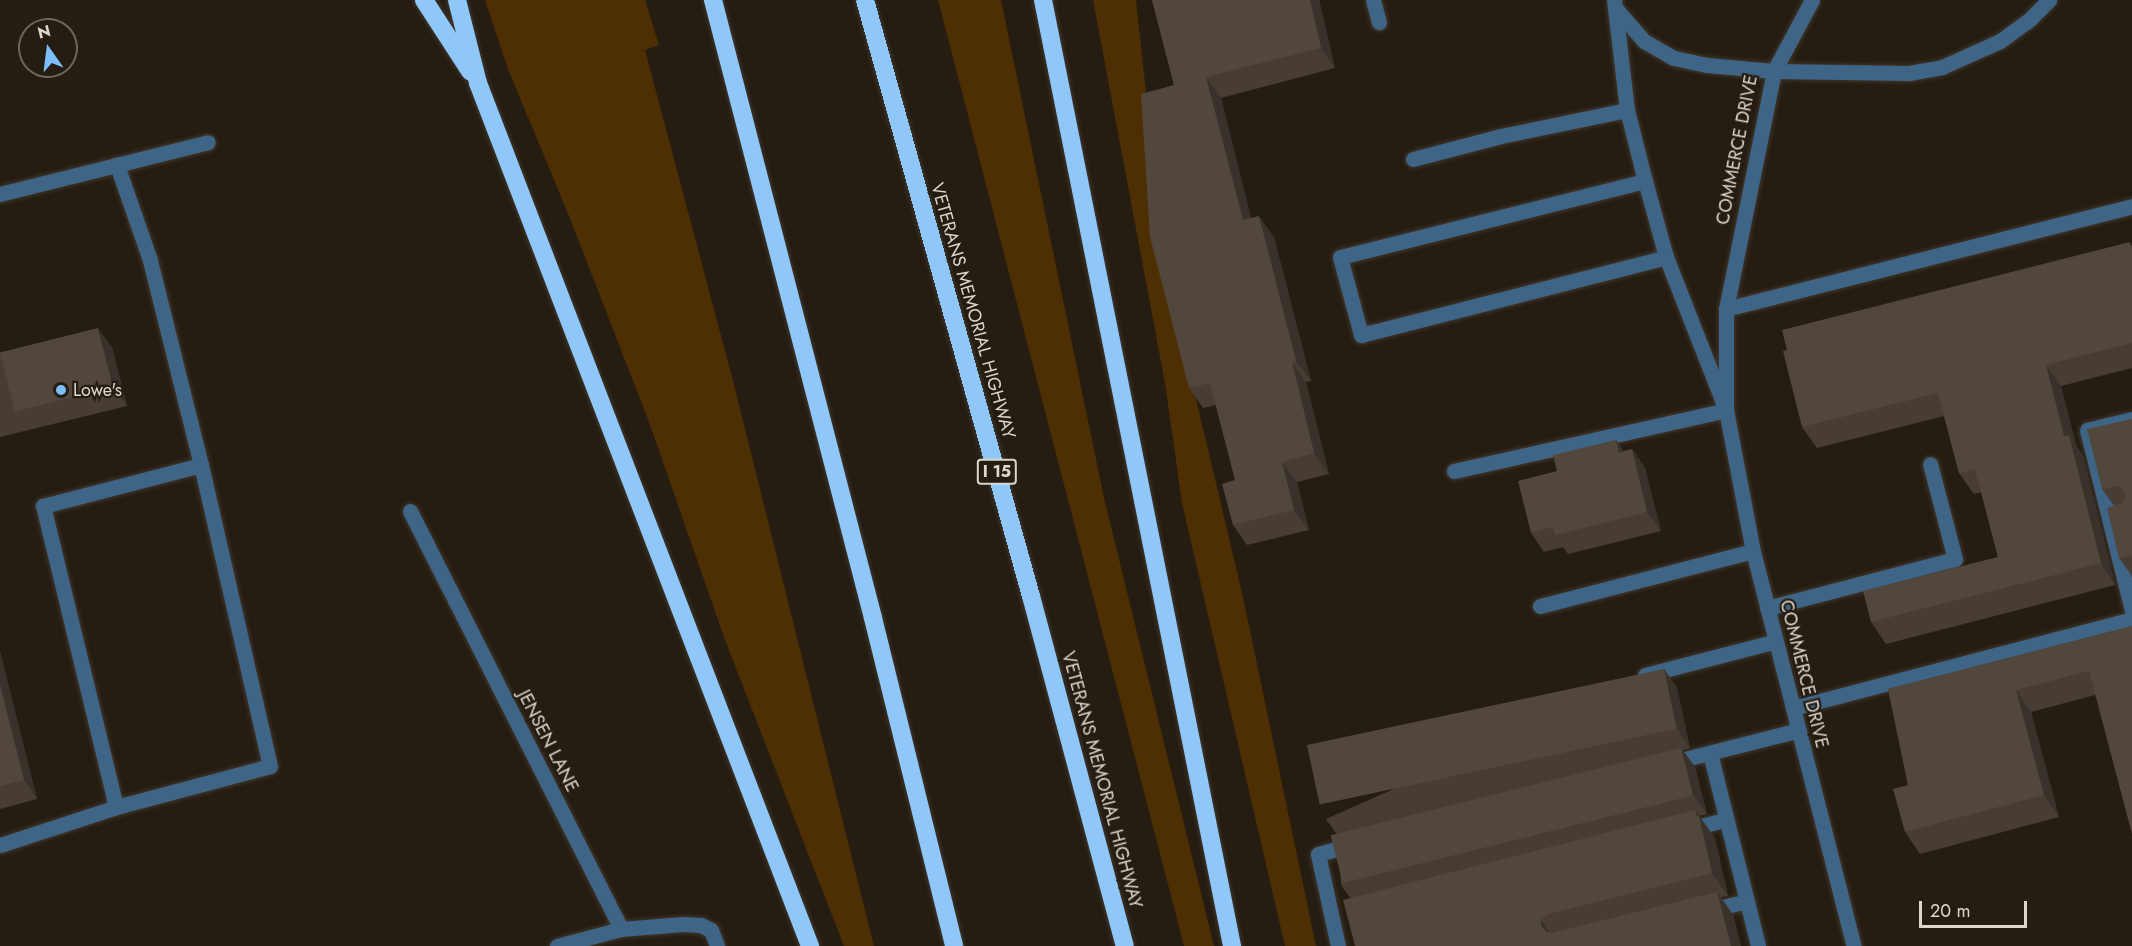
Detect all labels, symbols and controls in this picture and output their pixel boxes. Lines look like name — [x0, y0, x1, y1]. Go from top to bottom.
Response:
north arrow — [18, 18, 78, 78]
text: N — [35, 19, 53, 45]
street label: COMMERCE DRIVE — [1712, 73, 1762, 227]
street label: VETERANS MEMORIAL HIGHWAY — [926, 181, 1020, 441]
place label: Lowe's — [73, 379, 122, 401]
marker: Lowe's — [54, 383, 68, 397]
road number: I 15 — [976, 459, 1018, 485]
street label: COMMERCE DRIVE — [1775, 598, 1833, 750]
street label: VETERANS MEMORIAL HIGHWAY — [1057, 649, 1147, 911]
street label: JENSEN LANE — [513, 686, 583, 796]
scale bar — [1922, 889, 2030, 927]
text: 20 m — [1930, 898, 1970, 924]

